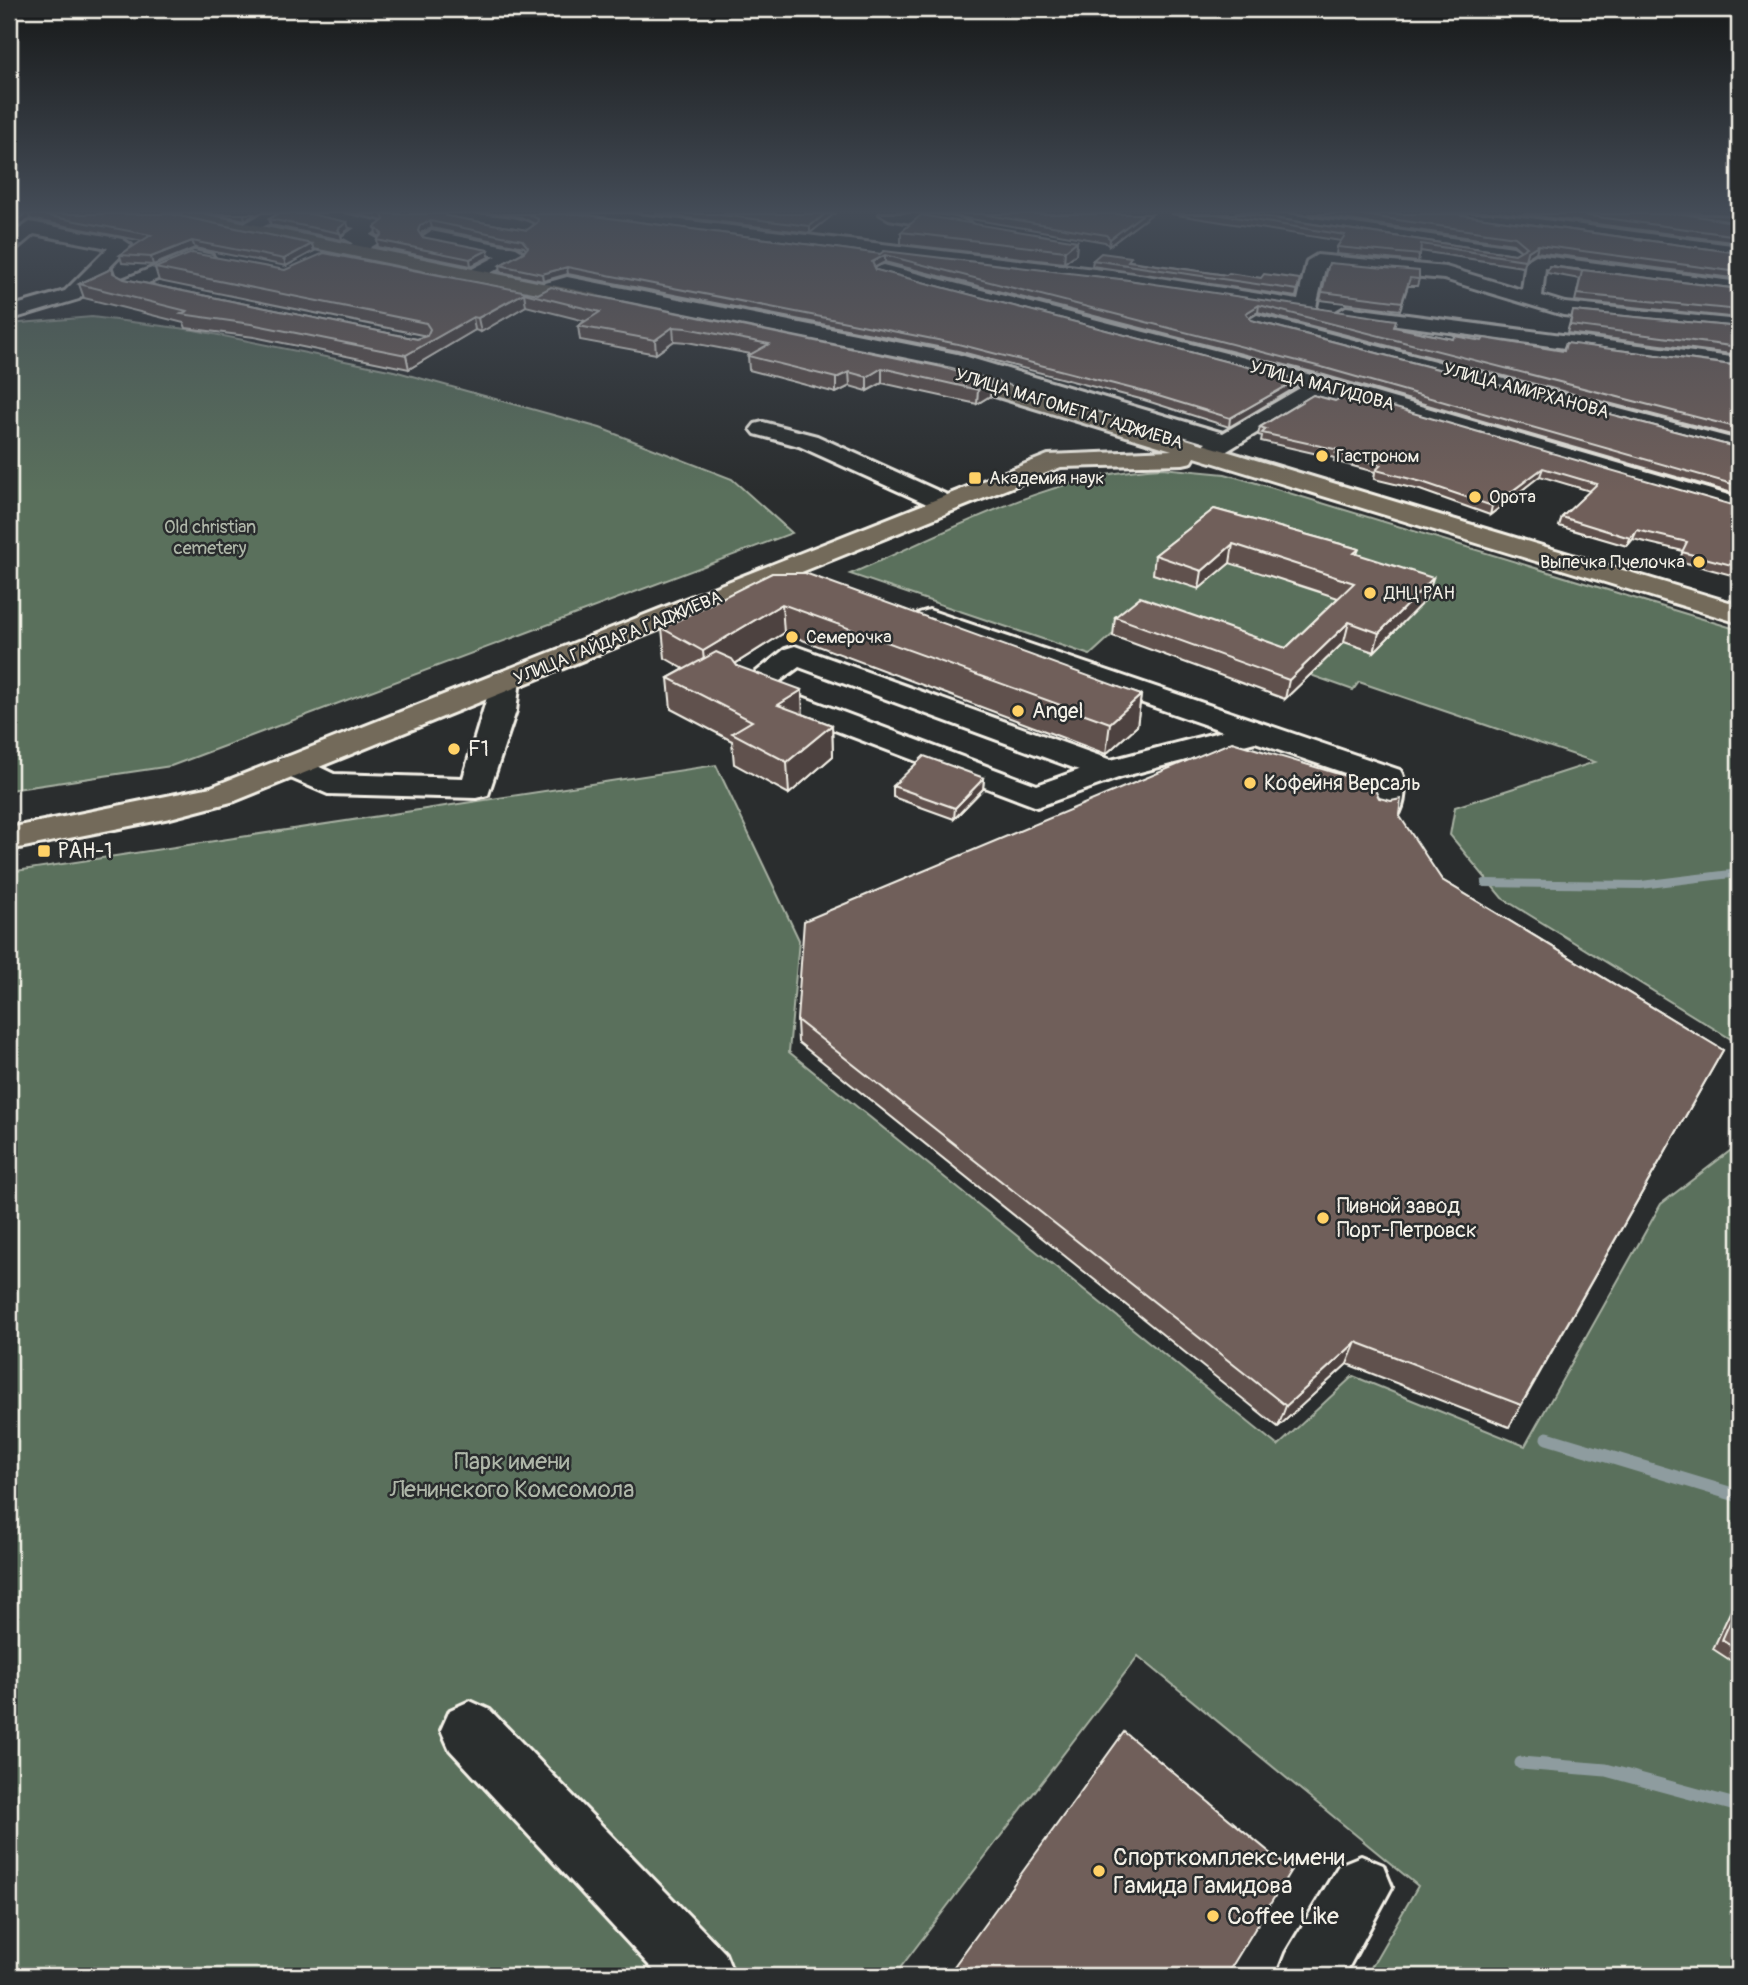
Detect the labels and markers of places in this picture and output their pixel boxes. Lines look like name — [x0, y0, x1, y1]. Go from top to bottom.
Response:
place label: Гастроном — [1336, 445, 1419, 468]
marker: Гастроном — [1314, 448, 1330, 464]
place label: Академия наук — [989, 467, 1105, 490]
marker: Академия наук — [967, 470, 983, 486]
place label: Орота — [1489, 486, 1536, 509]
marker: Орота — [1467, 489, 1483, 505]
place label: Выпечка Пчелочка — [1540, 551, 1685, 574]
marker: Выпечка Пчелочка — [1691, 554, 1707, 570]
place label: ДНЦ РАН — [1383, 582, 1455, 605]
marker: ДНЦ РАН — [1362, 585, 1378, 601]
place label: Семерочка — [806, 626, 892, 649]
marker: Семерочка — [784, 629, 800, 645]
place label: Angel — [1032, 698, 1083, 725]
marker: Angel — [1010, 703, 1026, 719]
place label: F1 — [468, 736, 489, 763]
marker: F1 — [446, 741, 462, 757]
place label: Кофейня Версаль — [1264, 770, 1421, 797]
marker: Кофейня Версаль — [1242, 775, 1258, 791]
place label: РАН-1 — [58, 838, 113, 865]
marker: РАН-1 — [36, 843, 52, 859]
place label: Пивной завод Порт-Петровск — [1337, 1193, 1477, 1244]
marker: Пивной завод Порт-Петровск — [1315, 1210, 1331, 1226]
place label: Спорткомплекс имени Гамида Гамидова — [1113, 1843, 1345, 1900]
marker: Спорткомплекс имени Гамида Гамидова — [1091, 1863, 1107, 1879]
place label: Coffee Like — [1227, 1902, 1339, 1931]
marker: Coffee Like — [1205, 1908, 1221, 1924]

